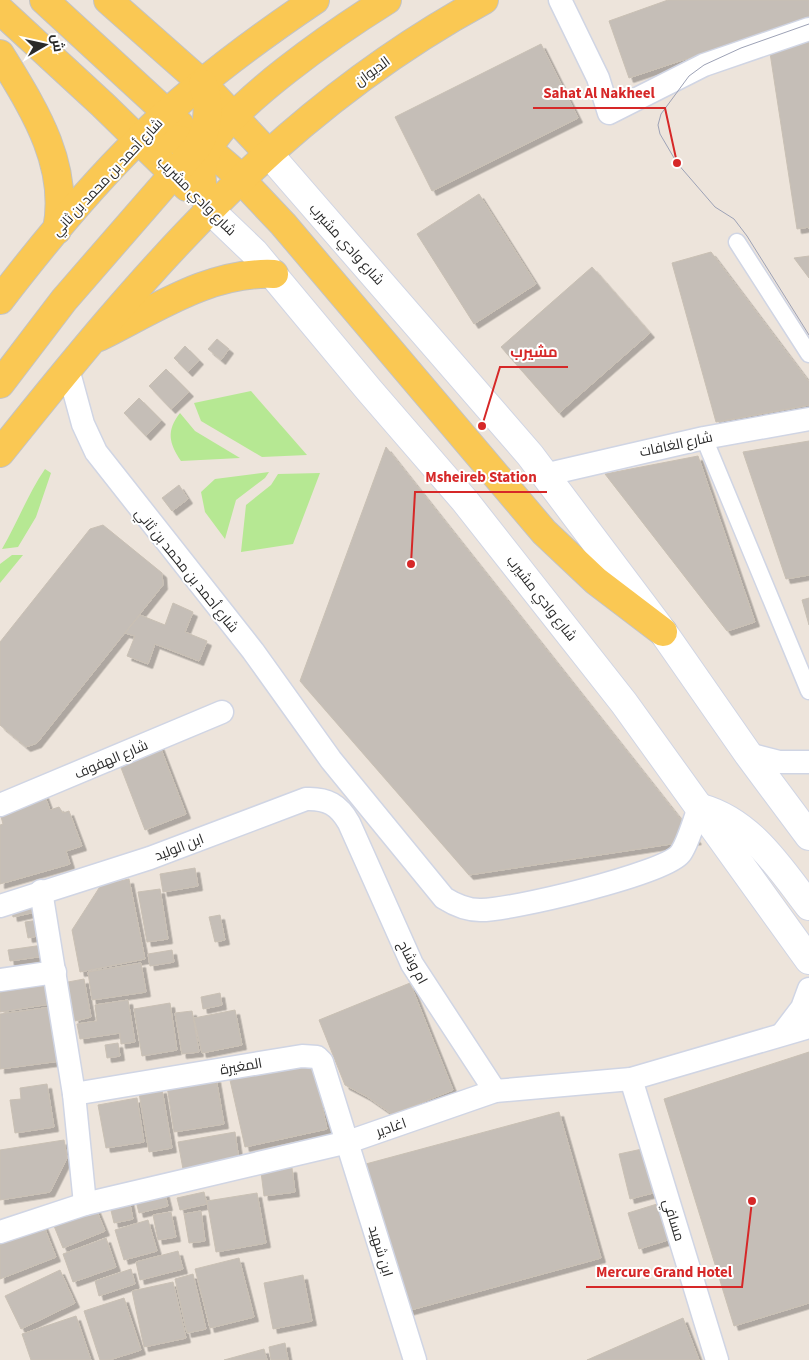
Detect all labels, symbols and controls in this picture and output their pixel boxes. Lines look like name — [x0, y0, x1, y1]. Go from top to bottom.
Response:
north arrow — [20, 20, 70, 70]
text: ش — [46, 33, 68, 54]
street label: الديوان — [351, 52, 395, 92]
callout: Sahat Al Nakheel — [533, 78, 665, 108]
text: Sahat Al Nakheel — [543, 83, 655, 104]
street label: شارع أحمد بن محمد بن ثاني — [48, 114, 169, 242]
street label: شارع وادي مشريب — [151, 153, 240, 242]
street label: شارع وادي مشيرب — [303, 199, 388, 291]
callout: مشيرب — [500, 337, 568, 367]
text: مشيرب — [510, 342, 558, 363]
street label: شارع الغافات — [638, 427, 715, 462]
callout: Msheireb Station — [415, 462, 547, 492]
text: Msheireb Station — [425, 467, 537, 488]
street label: شارع أحمد بن محمد بن ثاني — [129, 504, 243, 638]
street label: شارع وادي مشيرب — [501, 552, 581, 646]
street label: شارع الهفوف — [71, 735, 151, 784]
street label: ابن الوليد — [152, 829, 207, 866]
street label: ام وشاح — [392, 937, 432, 988]
street label: المغيرة — [219, 1053, 264, 1081]
street label: اغادير — [373, 1113, 409, 1143]
street label: مسافي — [656, 1197, 689, 1244]
street label: ابن شهيد — [363, 1223, 397, 1279]
callout: Mercure Grand Hotel — [586, 1257, 742, 1287]
text: Mercure Grand Hotel — [596, 1262, 733, 1283]

